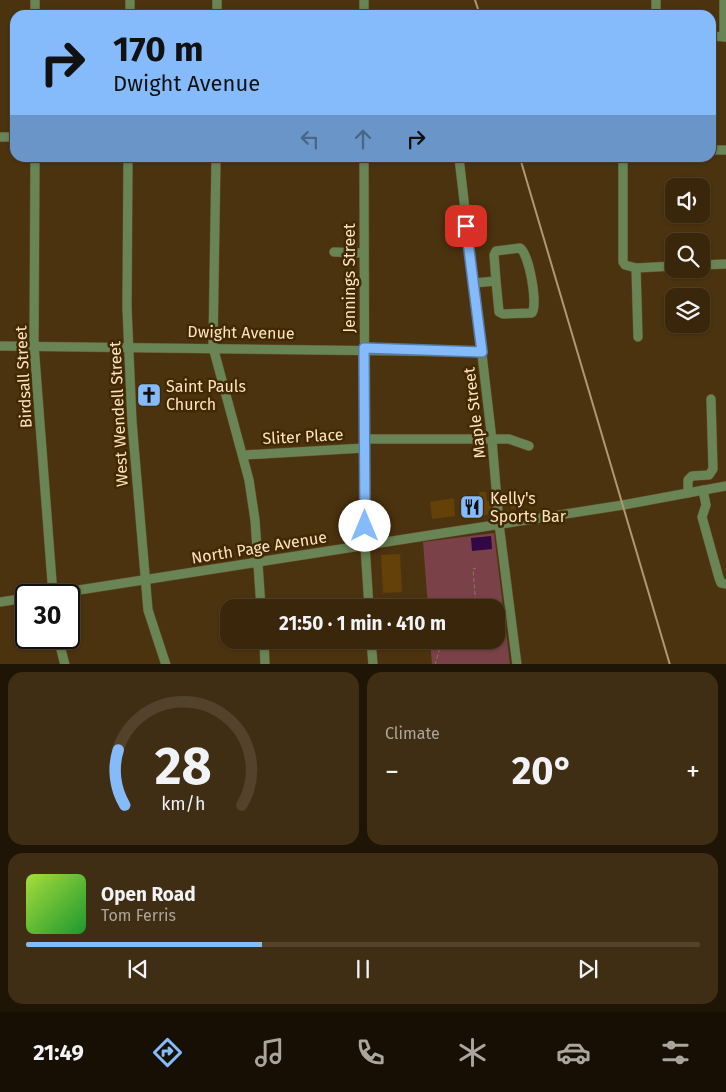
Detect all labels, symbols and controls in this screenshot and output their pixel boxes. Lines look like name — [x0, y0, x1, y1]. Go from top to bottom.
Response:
text: 170 m — [113, 28, 204, 70]
icon: right — [30, 30, 95, 95]
text: Dwight Avenue — [113, 70, 260, 97]
icon: left — [296, 125, 324, 153]
icon: ahead — [349, 125, 377, 153]
icon: right — [402, 125, 430, 153]
map controls — [665, 178, 710, 333]
button: sound — [665, 178, 710, 223]
pin — [445, 205, 487, 247]
icon: arrive — [452, 212, 480, 240]
street label: Jennings Street — [340, 223, 359, 333]
button: search — [665, 233, 710, 278]
button: layers — [665, 288, 710, 333]
street label: Dwight Avenue — [187, 322, 295, 343]
street label: Birdsall Street — [11, 325, 36, 429]
street label: West Wendell Street — [105, 340, 132, 487]
street label: Maple Street — [459, 366, 490, 460]
place label: Saint Pauls Church — [166, 377, 246, 414]
church icon: Saint Pauls Church — [136, 382, 162, 408]
street label: Sliter Place — [262, 425, 344, 448]
place label: Kelly's Sports Bar — [490, 489, 567, 526]
restaurant icon: Kelly's Sports Bar — [459, 494, 485, 520]
position arrow — [338, 499, 390, 551]
street label: North Page Avenue — [190, 527, 328, 568]
speed limit sign: 30 — [15, 584, 80, 649]
text: 21:50 · 1 min · 410 m — [279, 612, 446, 635]
text: Climate — [385, 724, 440, 743]
text: 28 — [155, 735, 212, 798]
text: 20° — [512, 748, 573, 794]
text: − — [385, 755, 399, 788]
text: + — [686, 755, 700, 788]
text: km/h — [161, 793, 206, 815]
text: Open Road — [101, 883, 196, 906]
text: Tom Ferris — [101, 906, 176, 925]
icon: previous — [124, 955, 152, 983]
icon: pause — [349, 955, 377, 983]
icon: next — [574, 955, 602, 983]
icon: directions — [150, 1035, 185, 1070]
icon: music — [252, 1035, 287, 1070]
icon: phone — [353, 1035, 388, 1070]
icon: climate — [455, 1035, 490, 1070]
icon: car — [556, 1035, 591, 1070]
icon: filters — [658, 1035, 693, 1070]
text: 21:49 — [33, 1039, 84, 1066]

